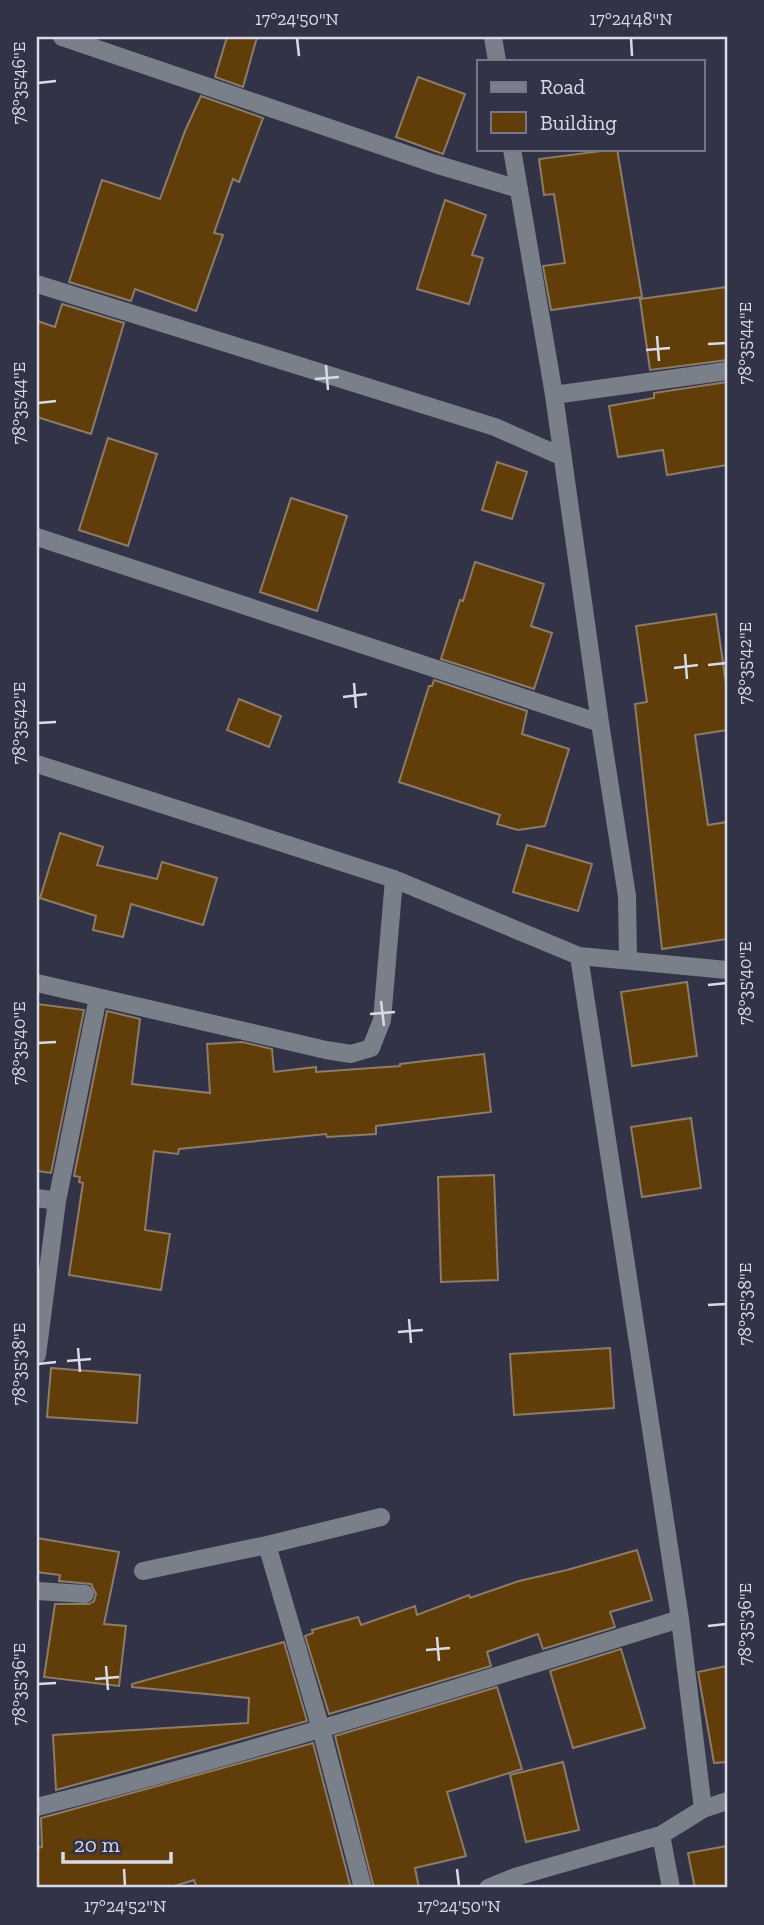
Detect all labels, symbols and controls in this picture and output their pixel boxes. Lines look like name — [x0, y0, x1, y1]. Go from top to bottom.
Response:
text: 17°24'50"N — [255, 8, 339, 30]
text: 17°24'48"N — [590, 8, 672, 30]
text: 78°35'46"E — [8, 42, 30, 124]
legend — [477, 60, 704, 150]
text: Road — [540, 74, 586, 99]
text: Building — [540, 110, 617, 135]
text: 78°35'44"E — [734, 302, 756, 384]
text: 78°35'44"E — [8, 362, 30, 444]
text: 78°35'42"E — [734, 622, 756, 704]
text: 78°35'42"E — [8, 682, 30, 764]
text: 78°35'40"E — [734, 941, 756, 1025]
text: 78°35'40"E — [8, 1001, 30, 1085]
text: 78°35'38"E — [734, 1263, 756, 1345]
text: 78°35'38"E — [8, 1323, 30, 1405]
text: 78°35'36"E — [734, 1583, 756, 1665]
text: 78°35'36"E — [8, 1643, 30, 1725]
scale bar — [63, 1820, 172, 1864]
text: 20 m — [74, 1832, 120, 1857]
text: 17°24'52"N — [84, 1895, 166, 1917]
text: 17°24'50"N — [417, 1895, 501, 1917]

